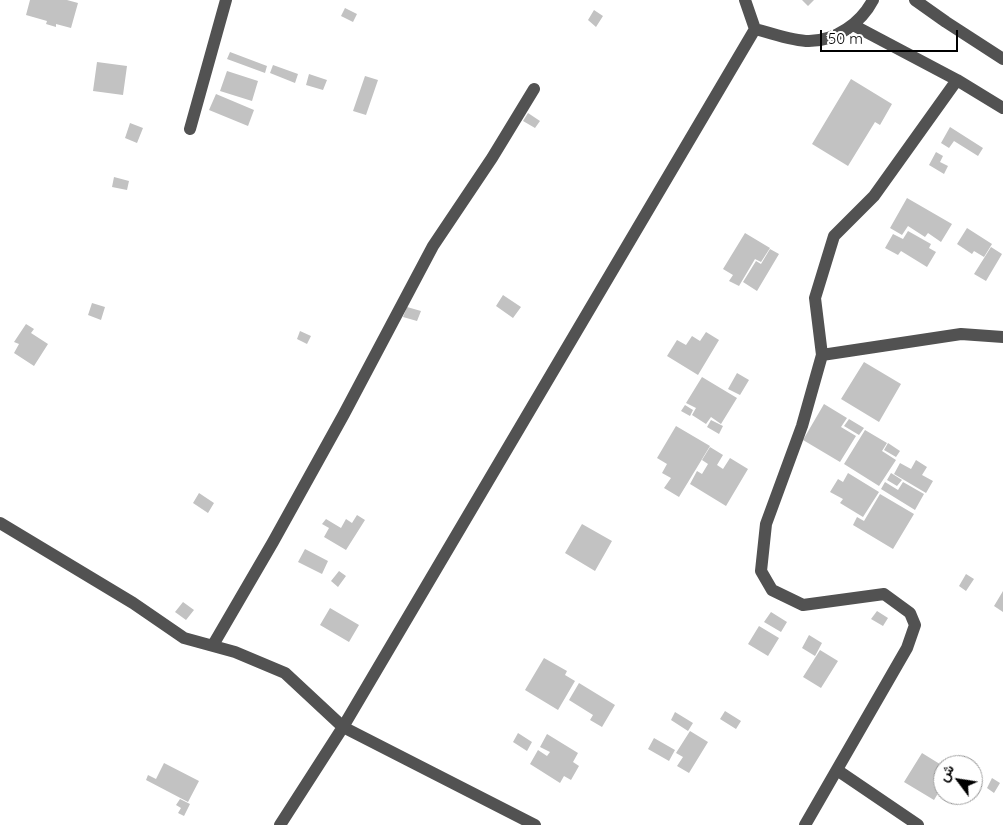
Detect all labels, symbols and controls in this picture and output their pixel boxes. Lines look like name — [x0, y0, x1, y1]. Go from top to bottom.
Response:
scale bar — [823, 20, 960, 52]
text: 50 m — [828, 29, 863, 48]
north arrow — [933, 755, 983, 805]
text: ش — [934, 761, 958, 785]

